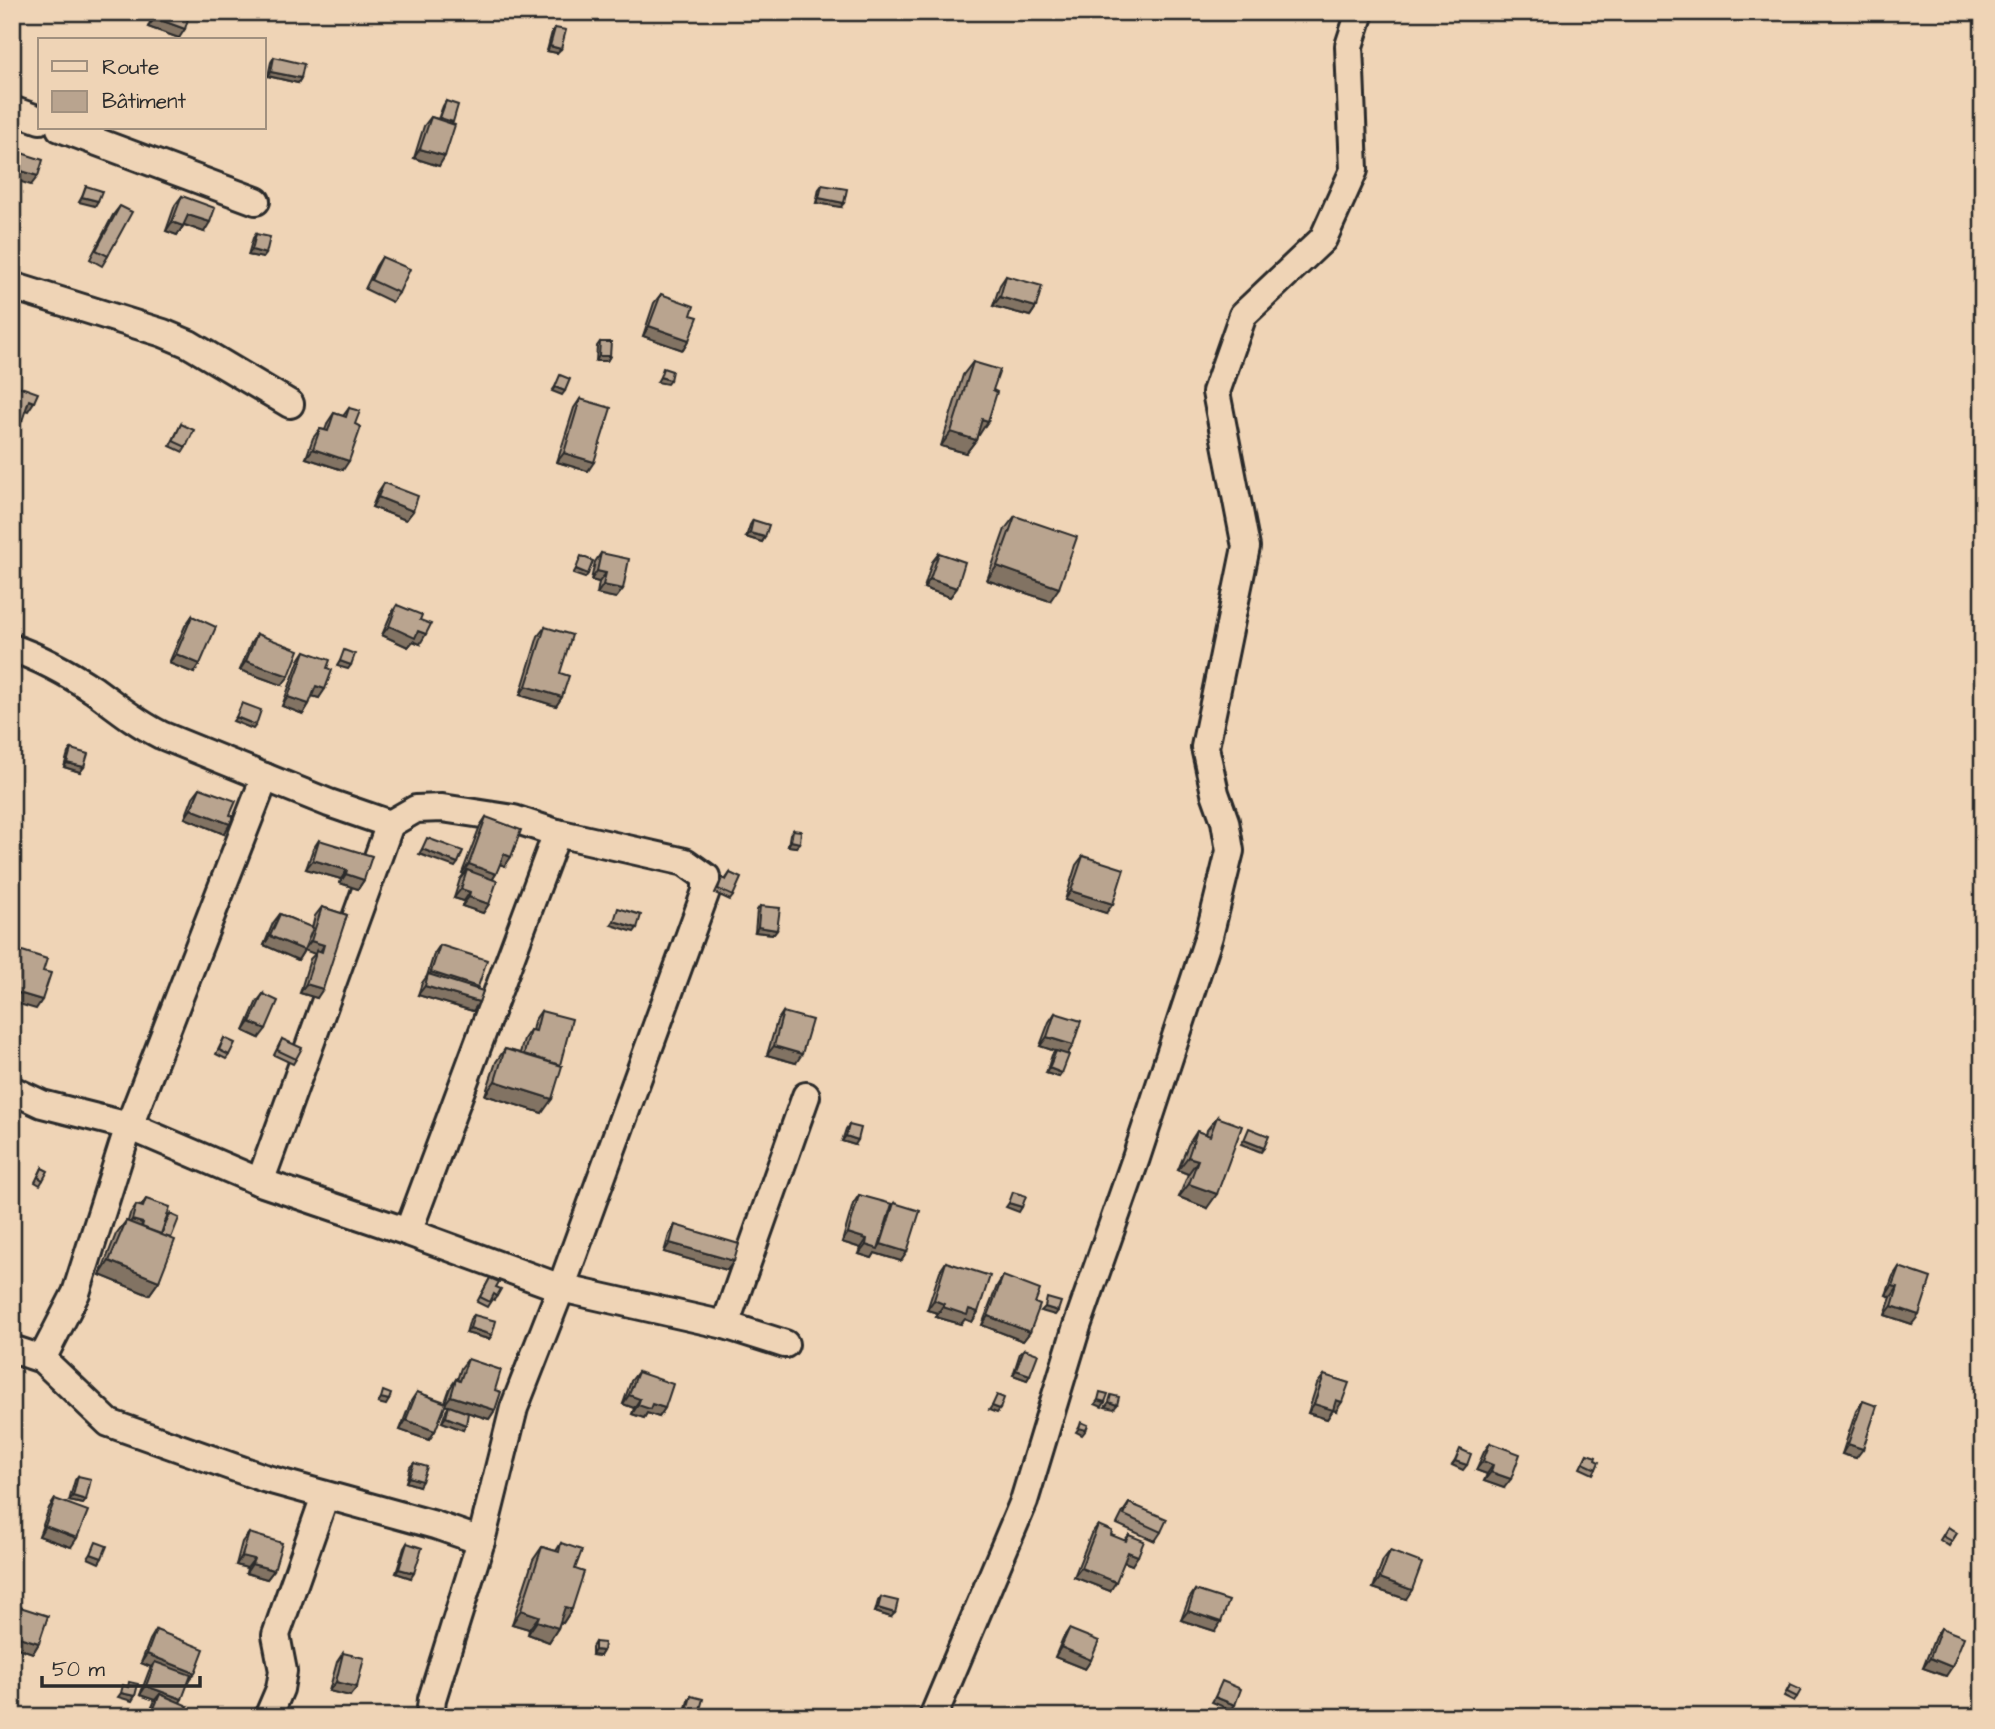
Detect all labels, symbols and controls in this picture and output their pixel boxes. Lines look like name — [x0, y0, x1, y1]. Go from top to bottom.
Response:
legend — [38, 38, 266, 130]
text: Route — [102, 53, 159, 82]
text: Bâtiment — [102, 87, 186, 116]
scale bar — [42, 1645, 200, 1689]
text: 50 m — [52, 1655, 106, 1684]

